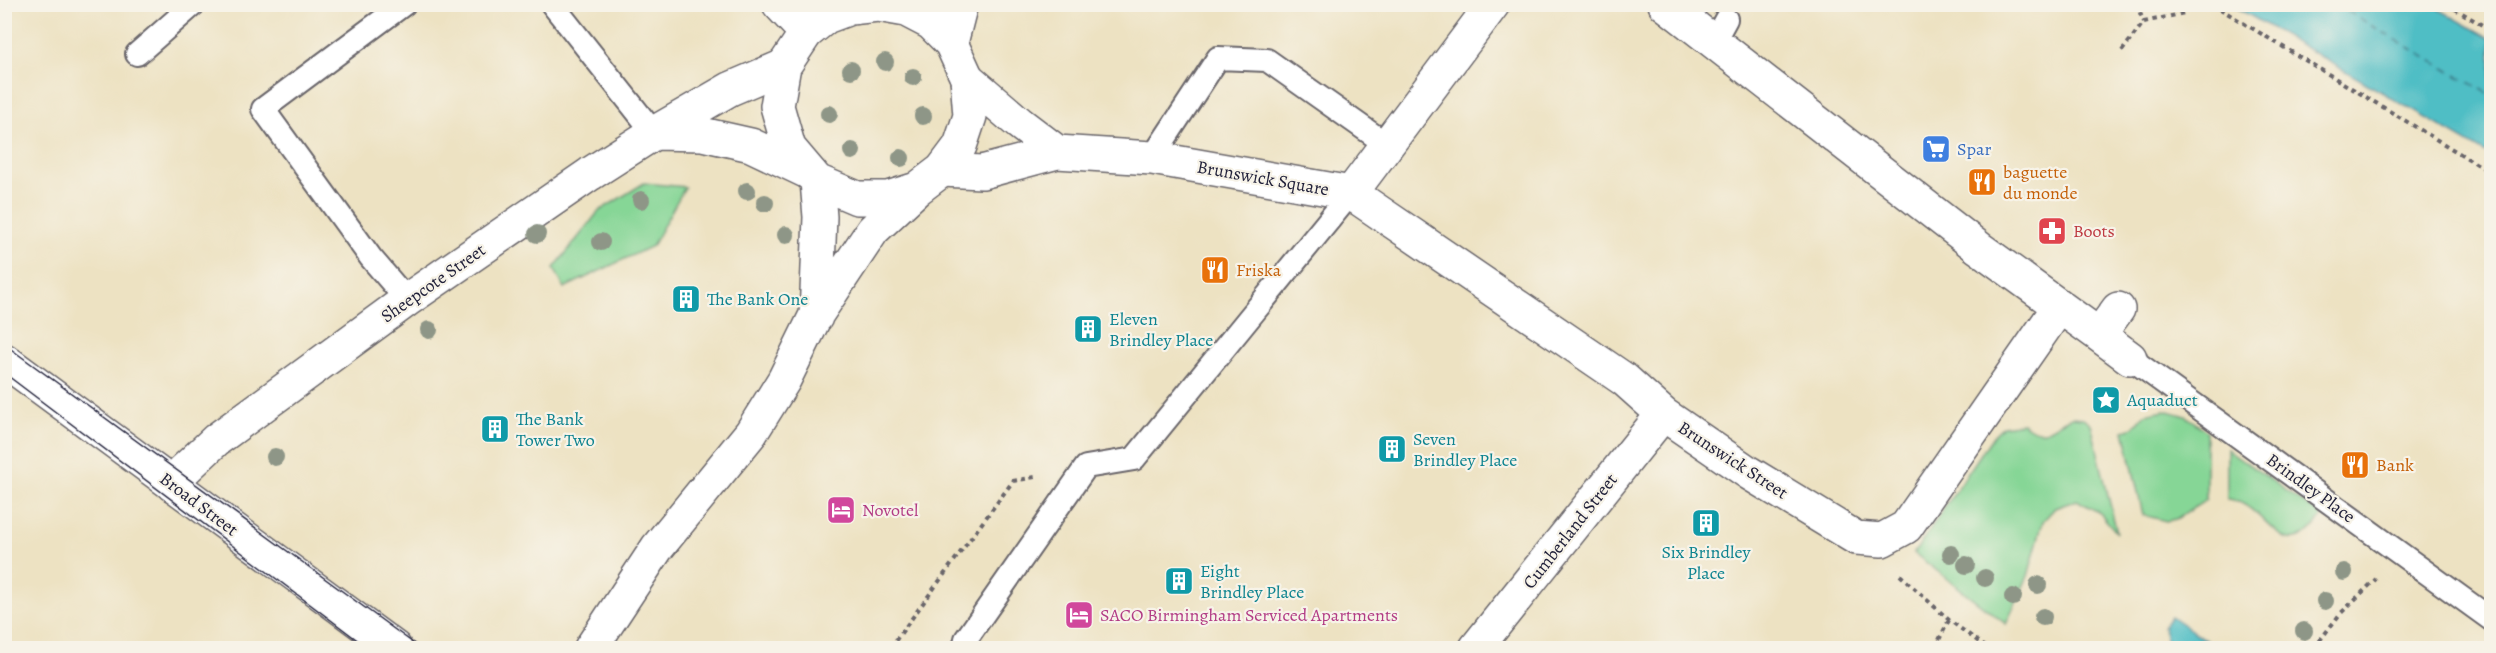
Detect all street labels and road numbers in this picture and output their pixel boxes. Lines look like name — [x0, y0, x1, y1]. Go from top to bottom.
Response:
street label: Brunswick Square — [1195, 155, 1331, 201]
street label: Sheepcote Street — [376, 238, 490, 328]
street label: Brunswick Street — [1673, 415, 1793, 505]
street label: Brindley Place — [2262, 448, 2360, 528]
street label: Broad Street — [155, 467, 243, 541]
street label: Cumberland Street — [1517, 468, 1623, 594]

